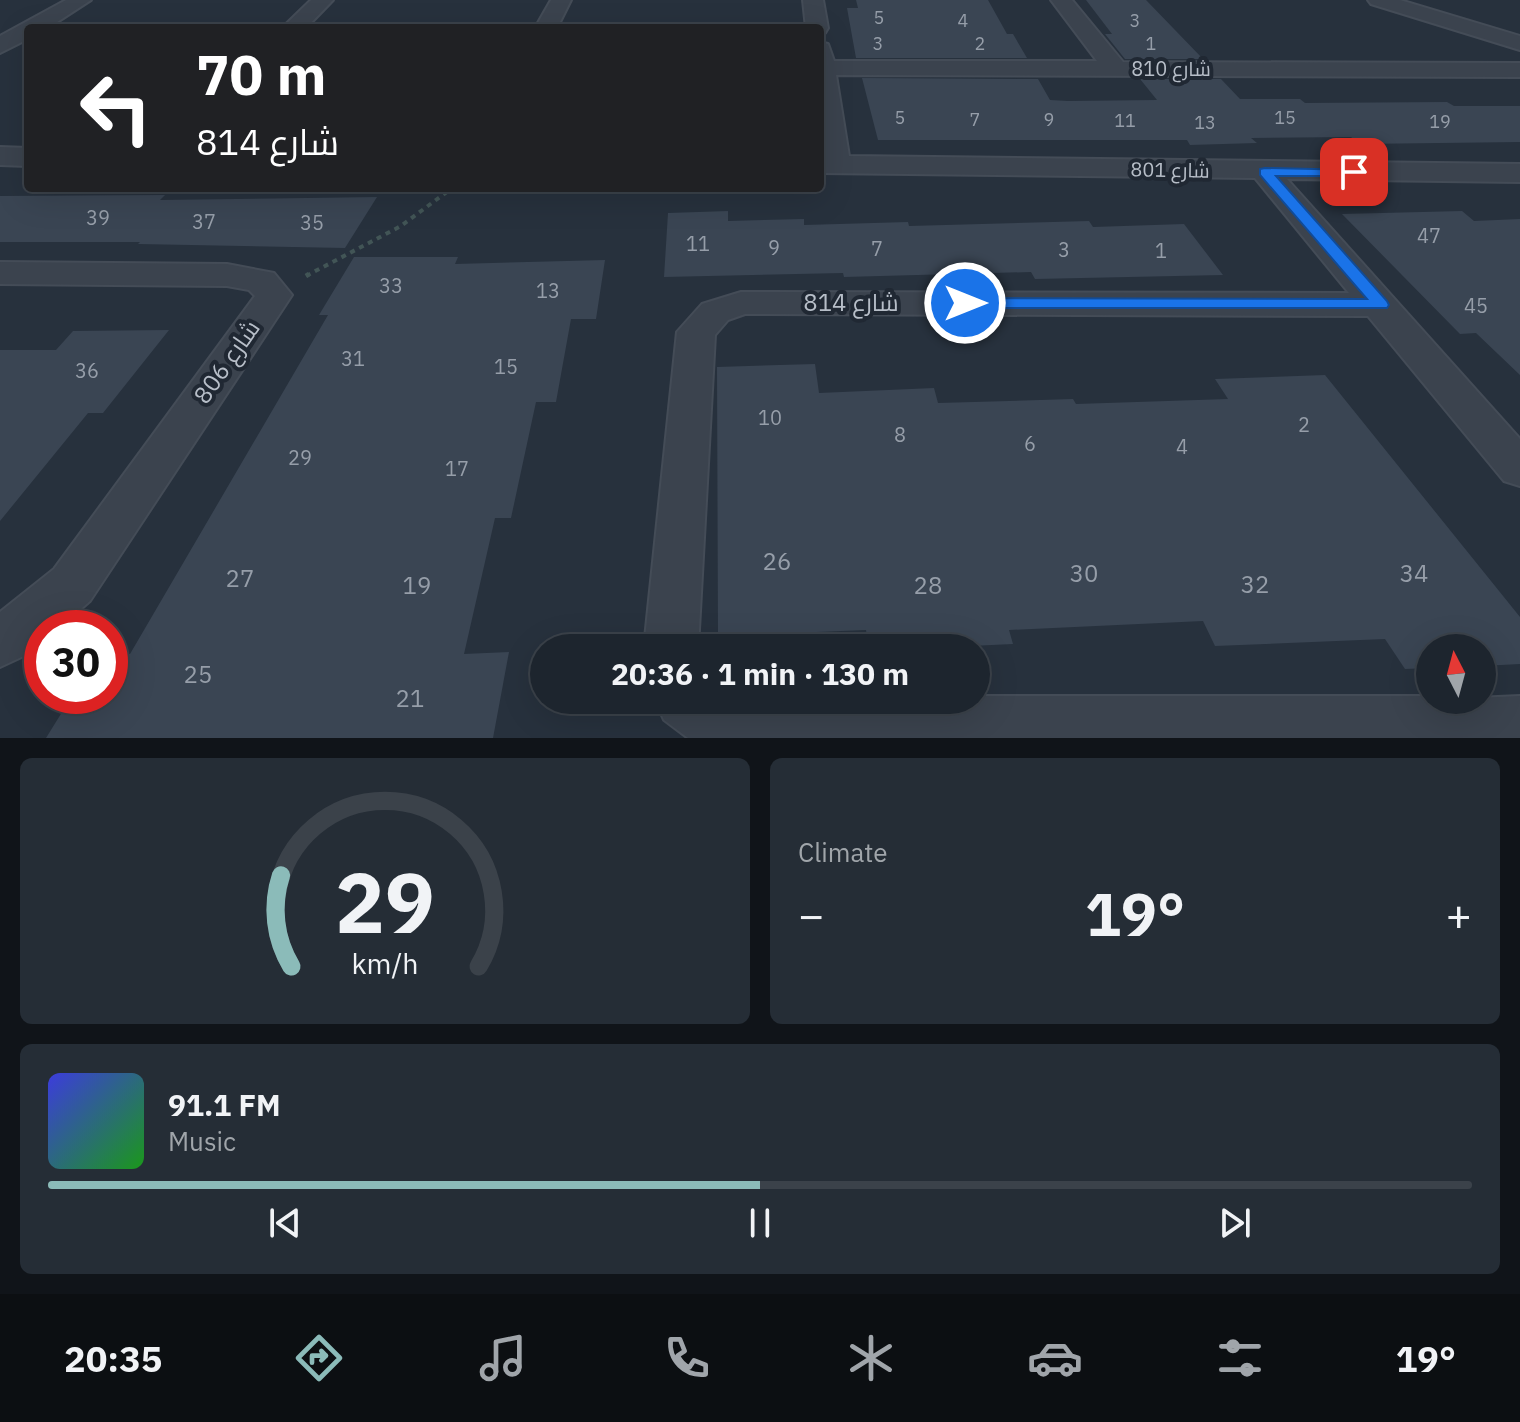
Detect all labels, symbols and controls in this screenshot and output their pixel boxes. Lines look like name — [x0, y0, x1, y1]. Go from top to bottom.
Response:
house number: 5 — [874, 6, 884, 29]
house number: 4 — [958, 9, 969, 32]
house number: 3 — [1130, 9, 1140, 32]
house number: 3 — [873, 32, 883, 55]
house number: 2 — [975, 32, 985, 55]
house number: 1 — [1146, 32, 1156, 55]
text: 70 m — [196, 38, 326, 110]
street label: شارع 810 — [1131, 55, 1211, 83]
icon: left — [64, 56, 168, 160]
house number: 5 — [895, 106, 905, 129]
house number: 15 — [1274, 106, 1296, 129]
house number: 7 — [970, 108, 980, 131]
house number: 9 — [1044, 108, 1054, 131]
house number: 11 — [1114, 109, 1136, 132]
house number: 19 — [1429, 110, 1451, 133]
house number: 13 — [1194, 111, 1216, 134]
text: شارع 814 — [196, 118, 339, 165]
pin — [1320, 138, 1388, 206]
icon: arrive — [1332, 150, 1376, 194]
street label: شارع 801 — [1130, 155, 1210, 185]
house number: 39 — [86, 204, 110, 231]
house number: 37 — [192, 208, 216, 235]
house number: 35 — [300, 209, 324, 236]
house number: 47 — [1417, 222, 1441, 249]
house number: 11 — [686, 230, 710, 257]
house number: 9 — [768, 234, 780, 261]
house number: 7 — [871, 235, 883, 262]
house number: 3 — [1058, 236, 1070, 263]
house number: 1 — [1155, 237, 1167, 264]
position arrow — [923, 261, 1007, 345]
house number: 33 — [379, 272, 403, 299]
house number: 13 — [536, 277, 560, 304]
street label: شارع 814 — [803, 286, 899, 319]
house number: 45 — [1464, 292, 1488, 319]
street label: شارع 806 — [186, 313, 267, 410]
house number: 31 — [341, 345, 365, 372]
house number: 15 — [494, 353, 518, 380]
house number: 36 — [75, 357, 99, 384]
house number: 10 — [758, 404, 782, 431]
house number: 2 — [1298, 411, 1310, 438]
house number: 8 — [894, 421, 906, 448]
house number: 6 — [1024, 430, 1036, 457]
house number: 4 — [1176, 433, 1188, 460]
house number: 29 — [288, 444, 312, 471]
house number: 17 — [445, 455, 469, 482]
house number: 26 — [763, 545, 791, 577]
house number: 30 — [1070, 557, 1098, 589]
house number: 34 — [1400, 557, 1428, 589]
house number: 27 — [226, 562, 254, 594]
house number: 32 — [1241, 568, 1269, 600]
house number: 19 — [403, 569, 431, 601]
house number: 28 — [914, 569, 942, 601]
speed limit sign: 30 — [24, 610, 128, 714]
north arrow — [1416, 634, 1496, 714]
map controls — [1416, 634, 1496, 714]
text: 20:36 · 1 min · 130 m — [611, 654, 909, 693]
house number: 25 — [184, 658, 212, 690]
house number: 21 — [396, 682, 424, 714]
text: Climate — [798, 835, 888, 869]
text: 29 — [335, 848, 435, 956]
text: 19° — [1085, 874, 1185, 953]
text: − — [798, 886, 824, 943]
text: + — [1446, 886, 1472, 943]
text: km/h — [351, 945, 419, 982]
text: 91.1 FM — [168, 1085, 281, 1124]
text: Music — [168, 1124, 236, 1158]
icon: previous — [263, 1201, 307, 1245]
icon: pause — [738, 1201, 782, 1245]
icon: next — [1213, 1201, 1257, 1245]
icon: directions — [291, 1330, 347, 1386]
icon: music — [475, 1330, 531, 1386]
icon: phone — [659, 1330, 715, 1386]
icon: climate — [843, 1330, 899, 1386]
icon: car — [1027, 1330, 1083, 1386]
icon: filters — [1212, 1330, 1268, 1386]
text: 20:35 — [64, 1335, 162, 1382]
text: 19° — [1396, 1335, 1456, 1382]

